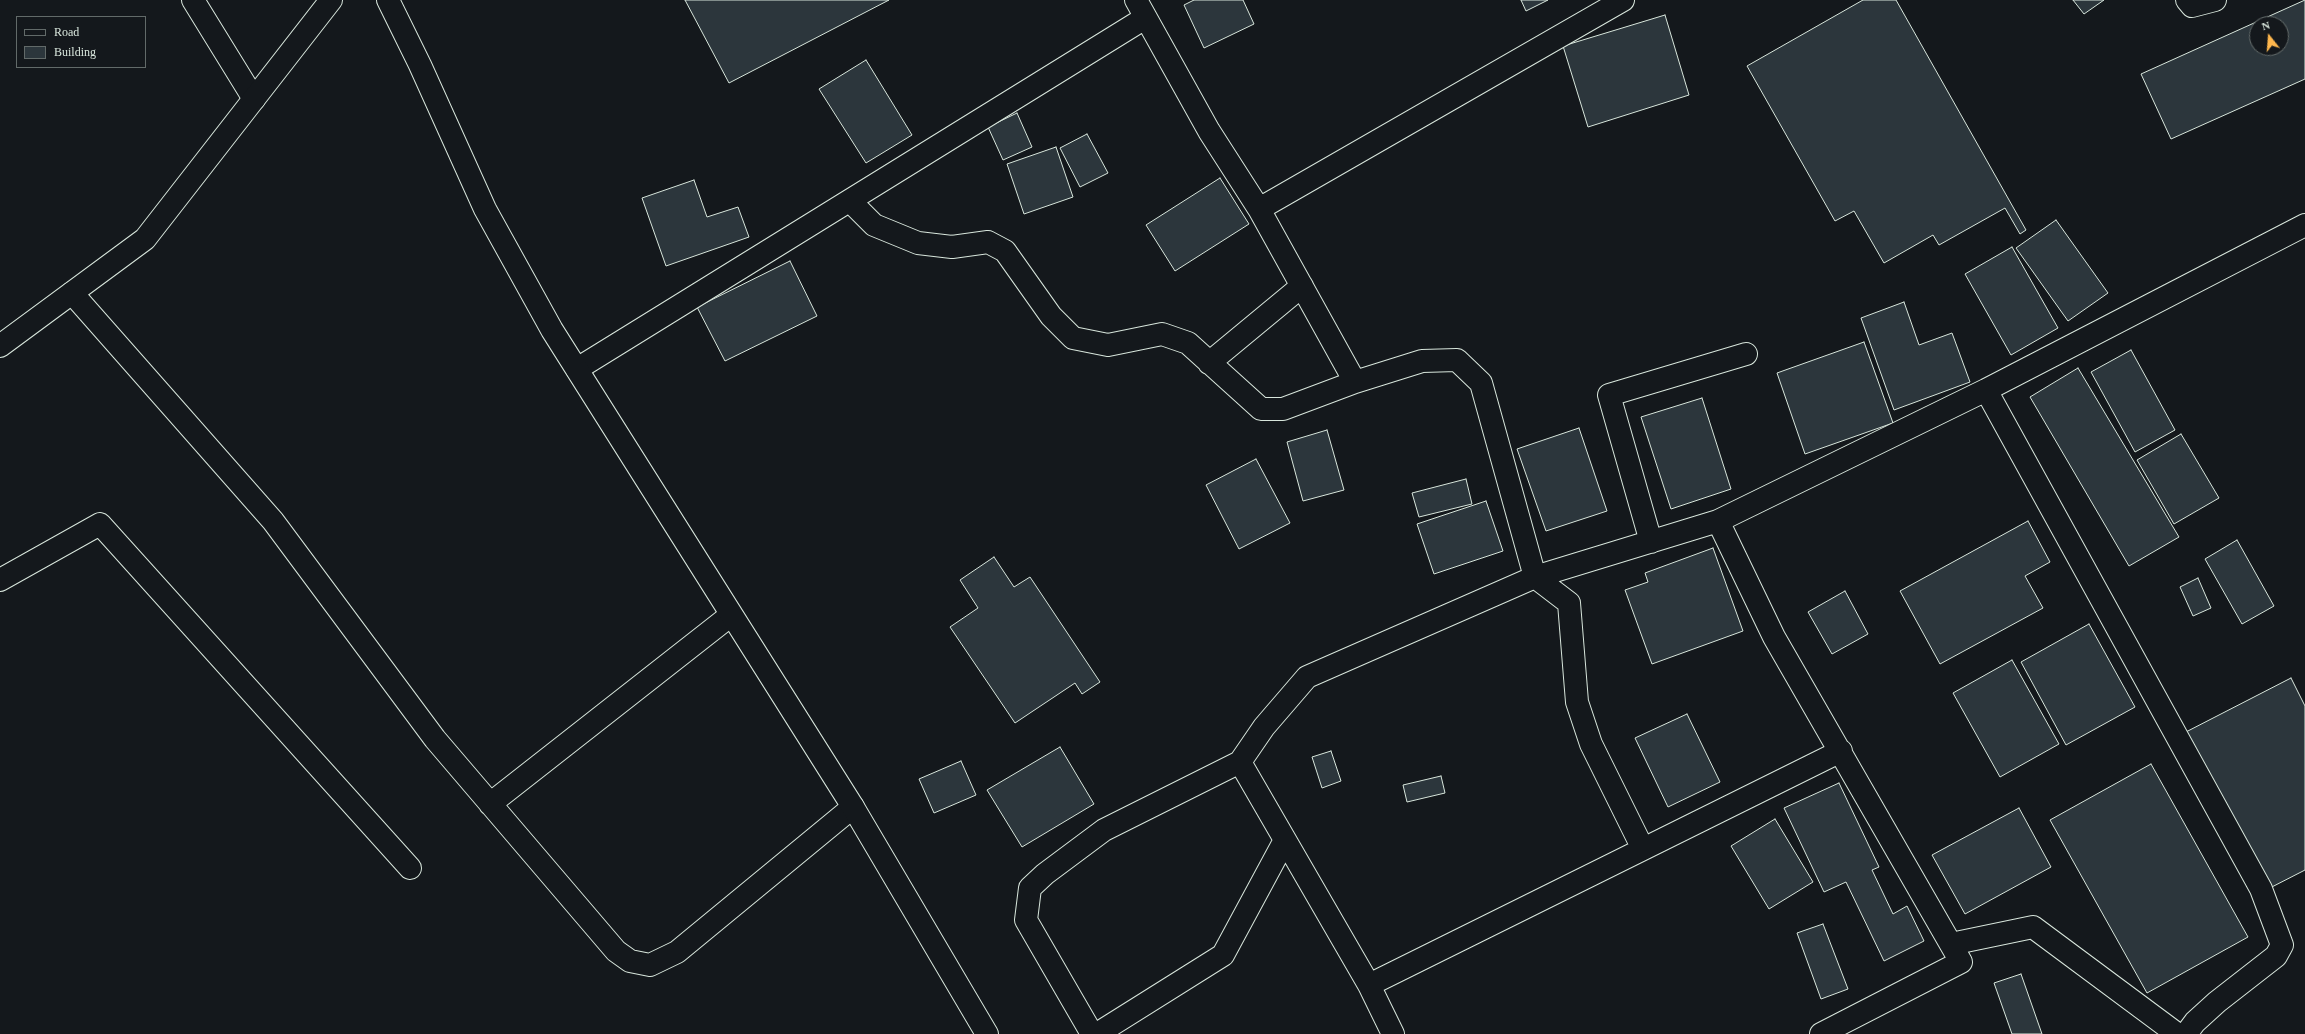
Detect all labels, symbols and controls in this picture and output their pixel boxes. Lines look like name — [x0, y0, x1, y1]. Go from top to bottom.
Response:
legend — [16, 16, 146, 68]
north arrow — [2249, 16, 2289, 56]
text: N — [2260, 19, 2271, 32]
text: Road — [54, 25, 79, 39]
text: Building — [54, 45, 96, 59]

